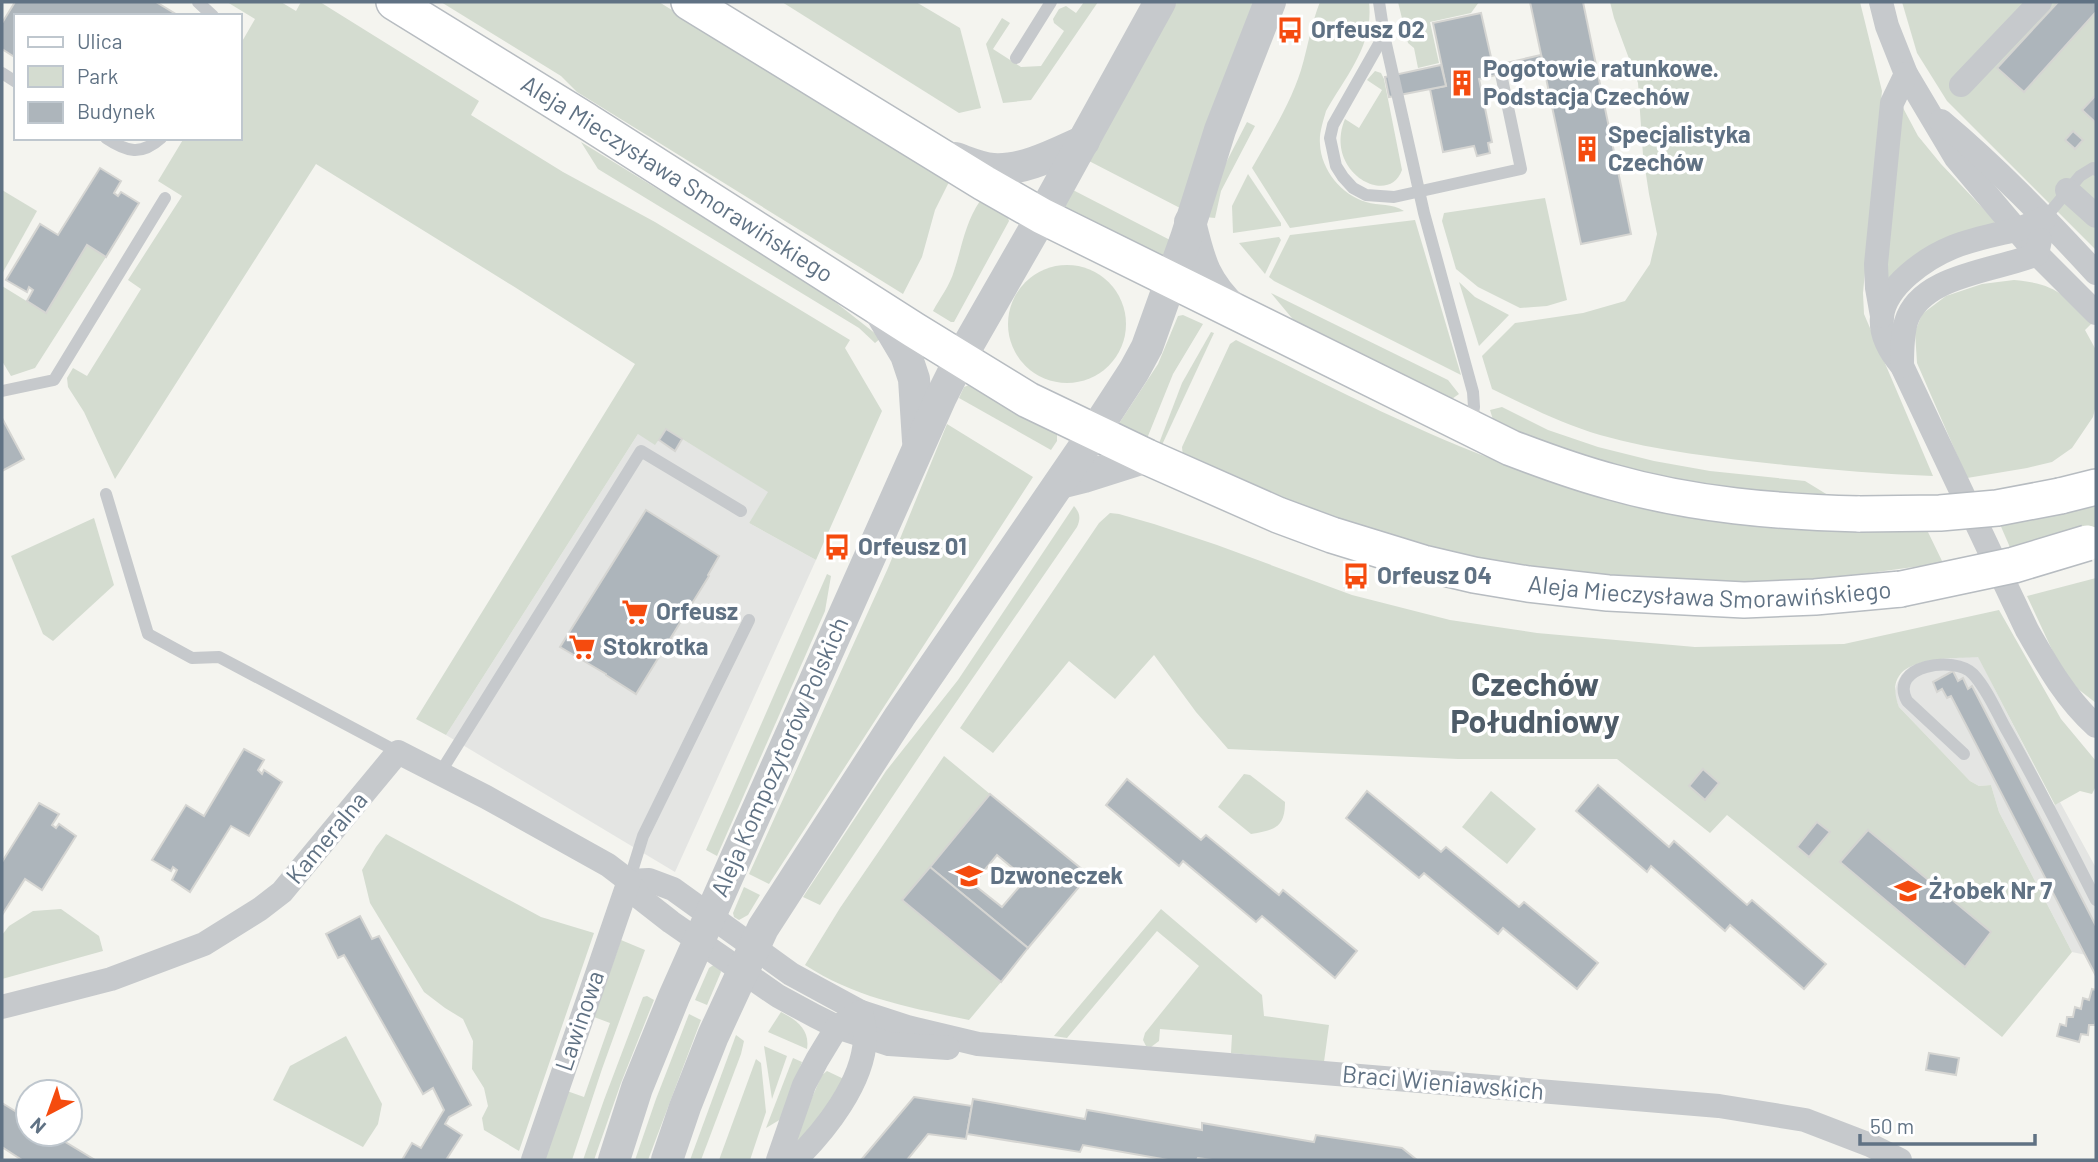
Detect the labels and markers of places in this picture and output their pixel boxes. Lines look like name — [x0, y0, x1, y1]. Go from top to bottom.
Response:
place label: Orfeusz 02 — [1311, 14, 1425, 43]
bus stop icon: Orfeusz 02 — [1275, 15, 1305, 45]
place label: Pogotowie ratunkowe. Podstacja Czechów — [1483, 53, 1719, 110]
building icon: Pogotowie ratunkowe. Podstacja Czechów — [1447, 68, 1477, 98]
place label: Specjalistyka Czechów — [1608, 119, 1751, 176]
building icon: Specjalistyka Czechów — [1572, 134, 1602, 164]
place label: Orfeusz 01 — [858, 531, 967, 560]
bus stop icon: Orfeusz 01 — [822, 532, 852, 562]
place label: Orfeusz 04 — [1377, 560, 1492, 589]
bus stop icon: Orfeusz 04 — [1341, 561, 1371, 591]
place label: Orfeusz — [656, 596, 738, 625]
supermarket icon: Orfeusz — [620, 597, 650, 627]
place label: Stokrotka — [603, 631, 708, 660]
supermarket icon: Stokrotka — [567, 632, 597, 662]
place label: Dzwoneczek — [990, 860, 1124, 889]
school or university icon: Dzwoneczek — [954, 861, 984, 891]
place label: Żłobek Nr 7 — [1929, 875, 2052, 904]
school or university icon: Żłobek Nr 7 — [1893, 876, 1923, 906]

